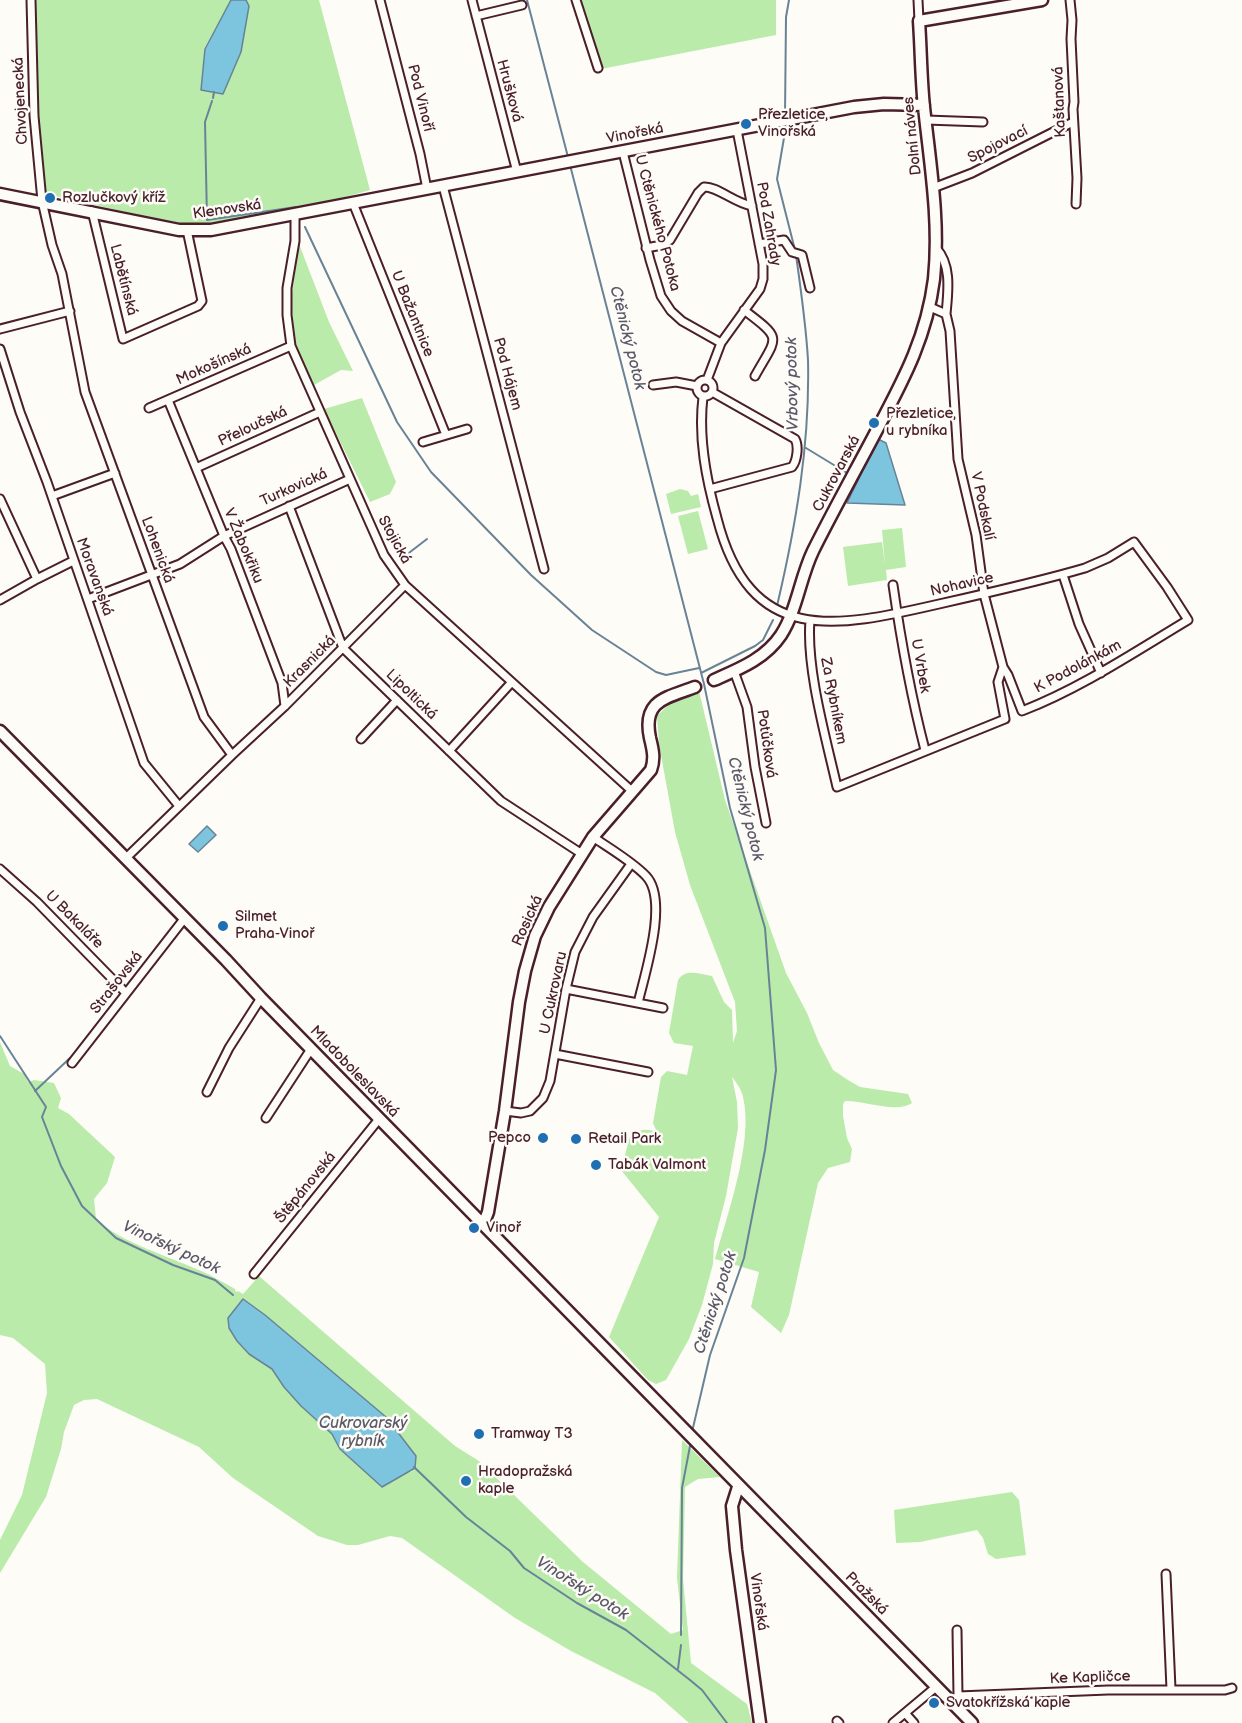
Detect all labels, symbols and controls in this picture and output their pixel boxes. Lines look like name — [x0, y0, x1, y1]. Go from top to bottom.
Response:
street label: Chvojenecká — [10, 57, 32, 145]
street label: Hrušková — [492, 58, 526, 124]
street label: Pod Vinoří — [403, 63, 437, 133]
street label: Kaštanová — [1050, 66, 1070, 138]
street label: Dolní náves — [900, 96, 926, 176]
place label: Přezletice, Vinořská — [758, 106, 828, 141]
marker: Přezletice, Vinořská — [739, 117, 753, 131]
street label: Vinořská — [605, 120, 665, 148]
street label: Spojovací — [965, 122, 1031, 168]
street label: U Ctěnického Potoka — [630, 153, 684, 293]
street label: Pod Zahrady — [752, 181, 784, 267]
place label: Rozlučkový kříž — [62, 189, 165, 207]
marker: Rozlučkový kříž — [43, 191, 57, 205]
street label: Klenovská — [192, 196, 262, 224]
street label: Labětínská — [105, 242, 141, 318]
street label: U Bažantnice — [387, 268, 437, 360]
water label: Ctěnický potok — [605, 284, 649, 392]
street label: Pod Hájem — [489, 336, 525, 412]
water label: Vrbový potok — [783, 337, 803, 431]
street label: Mokošínská — [174, 340, 254, 390]
street label: Přeloučská — [216, 403, 290, 451]
place label: Přezletice, u rybníka — [886, 405, 956, 440]
marker: Přezletice, u rybníka — [867, 416, 881, 430]
street label: Cukrovarská — [809, 433, 865, 515]
street label: Turkovická — [258, 465, 330, 511]
street label: V Podskalí — [966, 470, 998, 542]
street label: V Žabokřiku — [219, 506, 267, 586]
street label: Stojická — [374, 513, 414, 567]
street label: Lohenická — [137, 514, 177, 586]
street label: Moravanská — [72, 535, 116, 619]
street label: Nohavice — [929, 569, 995, 601]
street label: Krasnická — [280, 632, 340, 692]
street label: K Podolánkám — [1031, 636, 1125, 698]
street label: U Vrbek — [906, 638, 934, 694]
street label: Za Rybníkem — [816, 656, 850, 746]
street label: Lipoltická — [382, 666, 440, 724]
street label: Potůčková — [752, 709, 780, 779]
water label: Ctěnický potok — [723, 755, 767, 863]
street label: U Bakaláře — [41, 887, 107, 953]
street label: Rosická — [509, 893, 547, 949]
place label: Silmet Praha-Vinoř — [235, 908, 314, 943]
marker: Silmet Praha-Vinoř — [216, 919, 230, 933]
street label: Strašovská — [87, 948, 147, 1018]
street label: U Cukrovaru — [536, 950, 572, 1036]
street label: Mladoboleslavská — [306, 1022, 402, 1122]
place label: Pepco — [488, 1129, 531, 1147]
place label: Retail Park — [588, 1130, 661, 1148]
marker: Pepco — [536, 1131, 550, 1145]
marker: Retail Park — [569, 1132, 583, 1146]
street label: Štěpánovská — [272, 1149, 340, 1227]
place label: Tabák Valmont — [608, 1156, 706, 1174]
marker: Tabák Valmont — [589, 1158, 603, 1172]
water label: Vinořský potok — [119, 1217, 223, 1279]
place label: Vinoř — [486, 1219, 521, 1237]
marker: Vinoř — [467, 1221, 481, 1235]
water label: Ctěnický potok — [690, 1249, 742, 1357]
water label: Cukrovarský rybník — [319, 1414, 407, 1452]
place label: Tramway T3 — [491, 1425, 573, 1443]
marker: Tramway T3 — [472, 1427, 486, 1441]
place label: Hradopražská kaple — [478, 1463, 572, 1498]
marker: Hradopražská kaple — [459, 1474, 473, 1488]
water label: Vinořský potok — [532, 1553, 632, 1625]
street label: Pražská — [841, 1569, 891, 1619]
street label: Vinořská — [745, 1572, 771, 1632]
street label: Ke Kapličce — [1049, 1668, 1131, 1688]
place label: Svatokřížská kaple — [946, 1694, 1070, 1712]
marker: Svatokřížská kaple — [927, 1696, 941, 1710]

